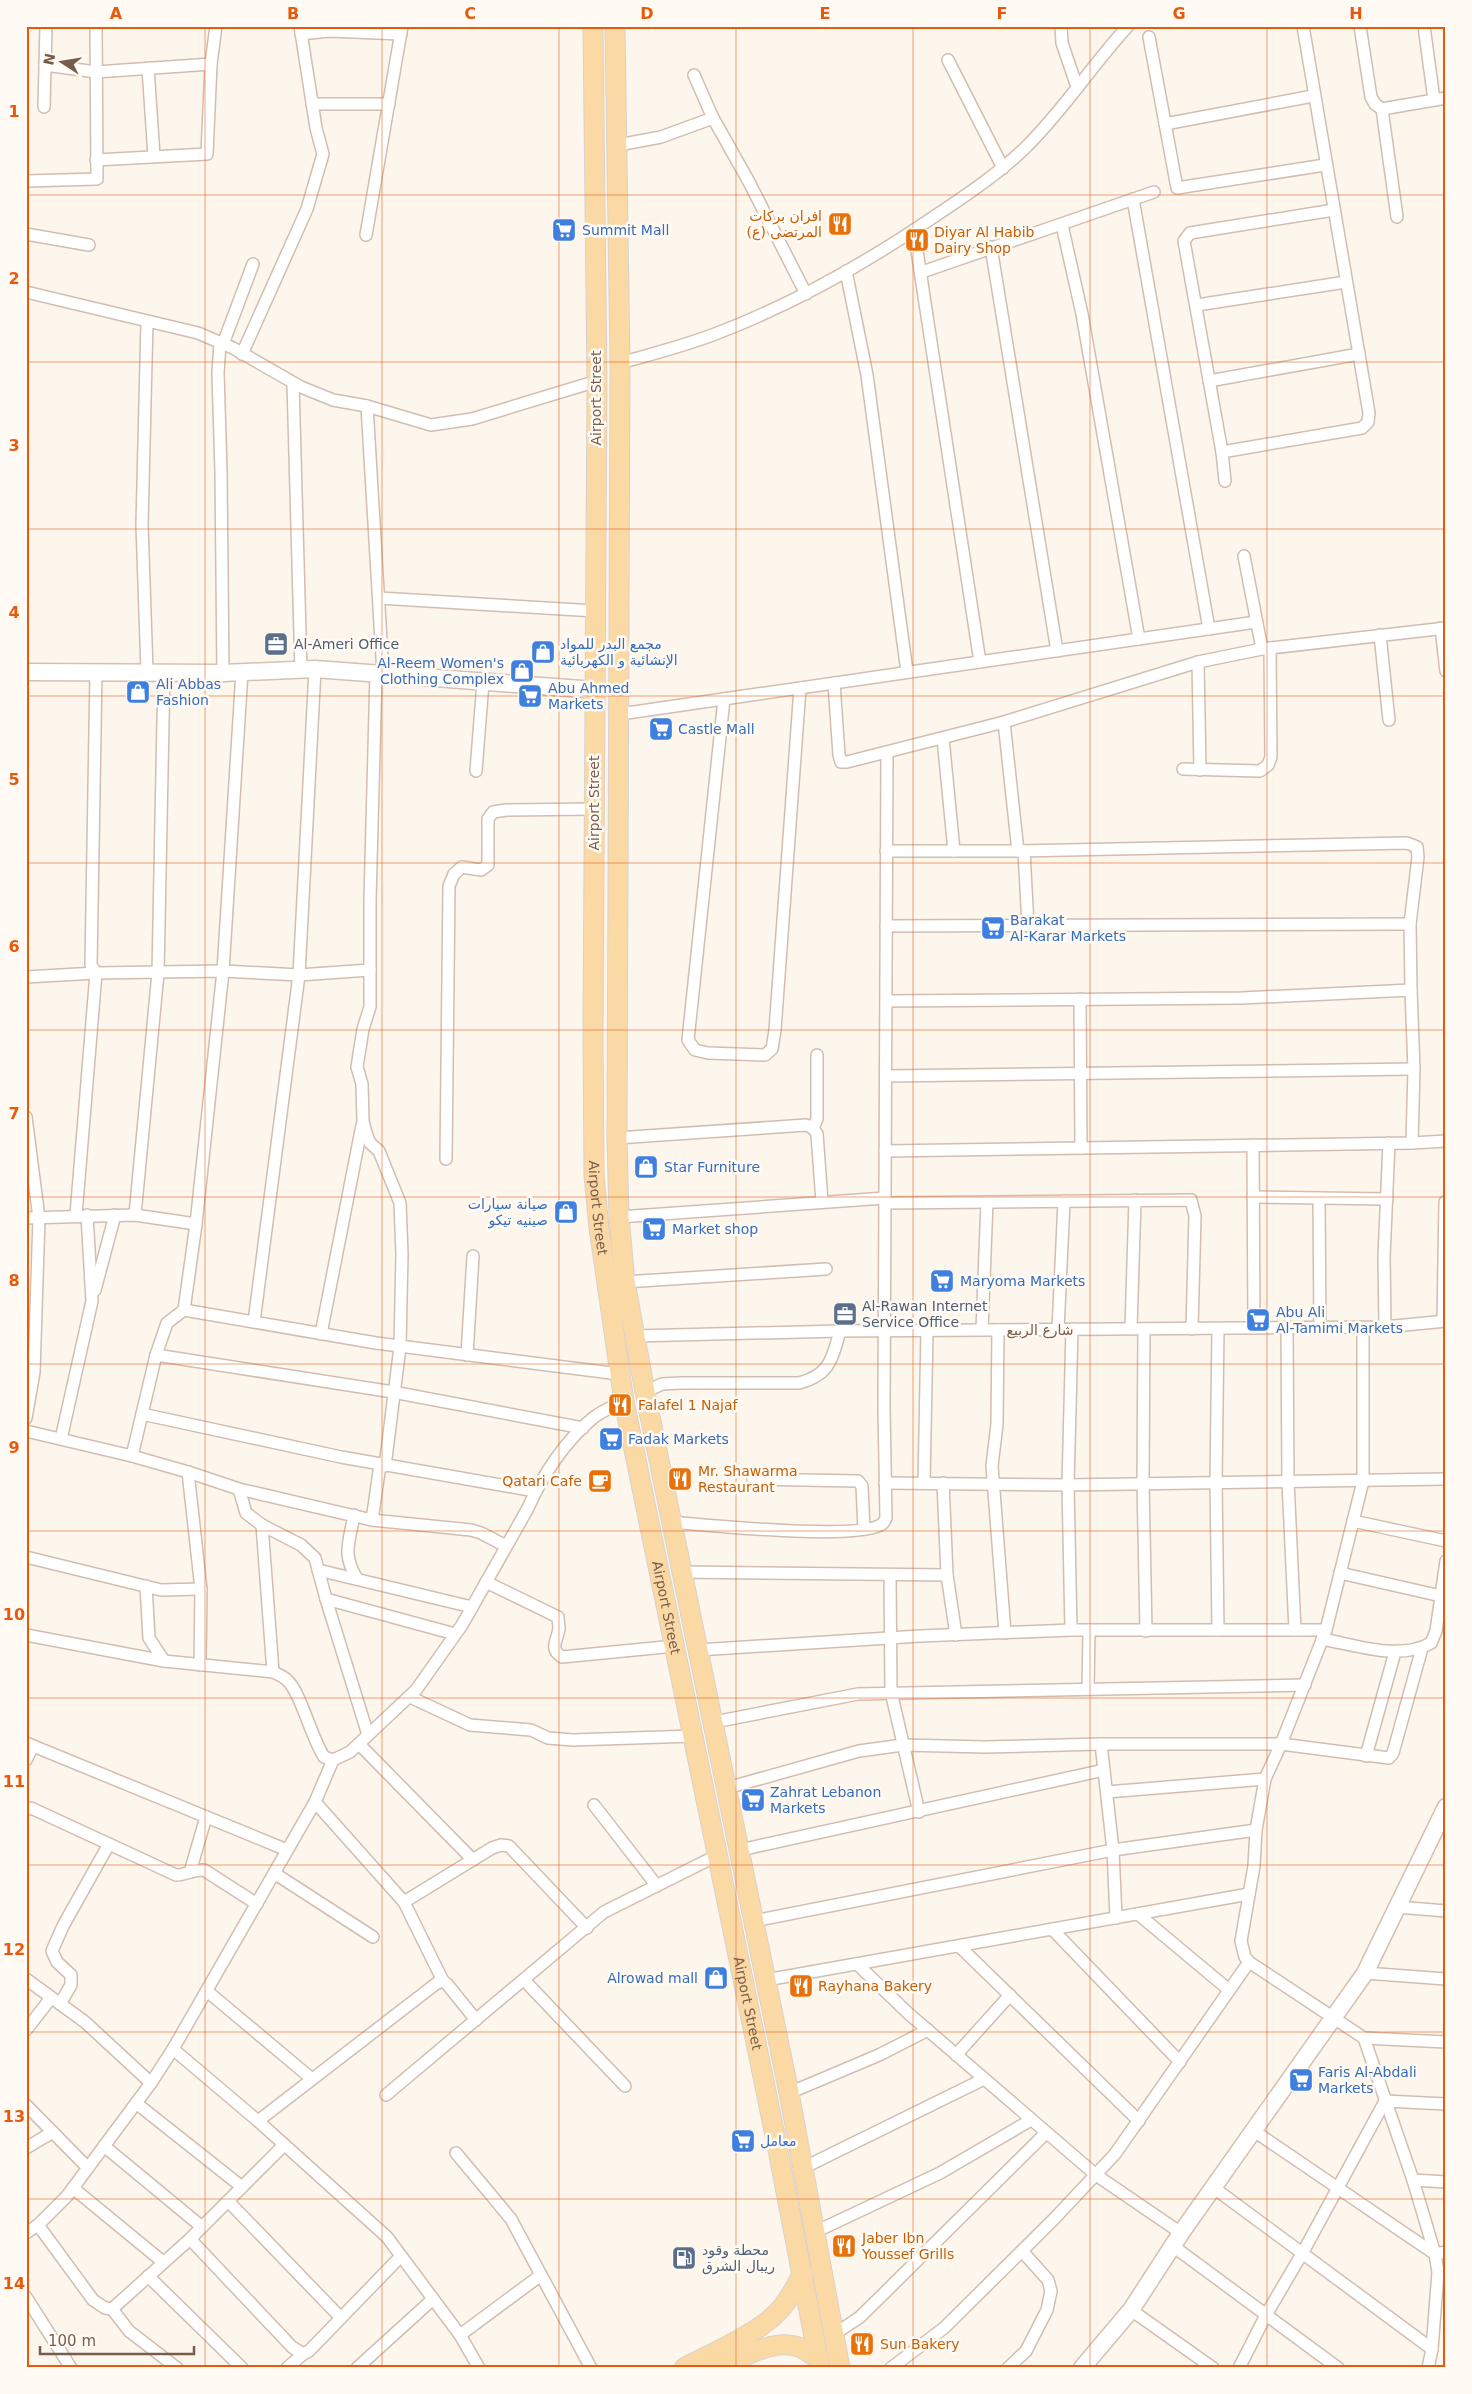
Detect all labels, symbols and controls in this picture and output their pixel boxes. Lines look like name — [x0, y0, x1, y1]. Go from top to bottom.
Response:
text: A — [110, 4, 123, 23]
text: B — [287, 4, 299, 23]
text: C — [464, 4, 476, 23]
text: D — [640, 4, 654, 23]
text: E — [820, 4, 830, 23]
text: F — [997, 4, 1007, 23]
text: G — [1172, 4, 1186, 23]
text: H — [1349, 4, 1363, 23]
north arrow — [38, 38, 88, 88]
text: N — [40, 52, 58, 67]
text: 1 — [8, 102, 20, 121]
place label: افران بركات المرتضى (ع) — [747, 208, 822, 241]
restaurant icon: افران بركات المرتضى (ع) — [827, 211, 853, 237]
supermarket icon: Summit Mall — [551, 217, 577, 243]
place label: Summit Mall — [582, 222, 669, 238]
place label: Diyar Al Habib Dairy Shop — [934, 224, 1035, 256]
restaurant icon: Diyar Al Habib Dairy Shop — [904, 227, 930, 253]
text: 2 — [8, 269, 20, 288]
street label: Airport Street — [588, 350, 604, 445]
text: 3 — [8, 436, 20, 455]
text: 4 — [8, 603, 20, 622]
office icon: Al-Ameri Office — [263, 631, 289, 657]
place label: Al-Ameri Office — [294, 636, 399, 652]
place label: مجمع البدر للمواد الإنشائية و الكهربائية — [560, 636, 678, 669]
shop icon: مجمع البدر للمواد الإنشائية و الكهربائية — [530, 639, 556, 665]
place label: Al-Reem Women's Clothing Complex — [377, 655, 504, 687]
shop icon: Al-Reem Women's Clothing Complex — [509, 658, 535, 684]
place label: Ali Abbas Fashion — [156, 676, 221, 708]
shop icon: Ali Abbas Fashion — [125, 679, 151, 705]
place label: Abu Ahmed Markets — [548, 680, 629, 712]
supermarket icon: Abu Ahmed Markets — [517, 683, 543, 709]
supermarket icon: Castle Mall — [648, 716, 674, 742]
place label: Castle Mall — [678, 721, 755, 737]
street label: Airport Street — [586, 755, 602, 850]
text: 5 — [8, 770, 20, 789]
place label: Barakat Al-Karar Markets — [1010, 912, 1126, 944]
supermarket icon: Barakat Al-Karar Markets — [980, 915, 1006, 941]
text: 6 — [8, 937, 20, 956]
text: 7 — [8, 1104, 20, 1123]
shop icon: Star Furniture — [633, 1154, 659, 1180]
place label: Star Furniture — [664, 1159, 760, 1175]
street label: Airport Street — [586, 1160, 611, 1257]
place label: صيانة سيارات صينيه تيكو — [468, 1196, 548, 1229]
shop icon: صيانة سيارات صينيه تيكو — [553, 1199, 579, 1225]
supermarket icon: Market shop — [641, 1216, 667, 1242]
place label: Market shop — [672, 1221, 758, 1237]
supermarket icon: Maryoma Markets — [929, 1268, 955, 1294]
text: 8 — [8, 1271, 20, 1290]
place label: Maryoma Markets — [960, 1273, 1085, 1289]
place label: Al-Rawan Internet Service Office — [862, 1298, 988, 1330]
office icon: Al-Rawan Internet Service Office — [832, 1301, 858, 1327]
place label: Abu Ali Al-Tamimi Markets — [1276, 1304, 1403, 1336]
supermarket icon: Abu Ali Al-Tamimi Markets — [1245, 1307, 1271, 1333]
street label: شارع الربيع — [1006, 1322, 1074, 1339]
restaurant icon: Falafel 1 Najaf — [607, 1392, 633, 1418]
place label: Falafel 1 Najaf — [638, 1397, 739, 1413]
supermarket icon: Fadak Markets — [598, 1426, 624, 1452]
place label: Fadak Markets — [628, 1431, 729, 1447]
text: 9 — [8, 1438, 20, 1457]
place label: Mr. Shawarma Restaurant — [698, 1463, 798, 1495]
restaurant icon: Mr. Shawarma Restaurant — [667, 1466, 693, 1492]
cafe icon: Qatari Cafe — [587, 1468, 613, 1494]
place label: Qatari Cafe — [502, 1473, 582, 1489]
street label: Airport Street — [649, 1559, 684, 1656]
text: 10 — [3, 1605, 25, 1624]
text: 11 — [3, 1772, 25, 1791]
place label: Zahrat Lebanon Markets — [770, 1784, 881, 1816]
supermarket icon: Zahrat Lebanon Markets — [740, 1787, 766, 1813]
text: 12 — [3, 1940, 25, 1959]
street label: Airport Street — [731, 1955, 765, 2052]
shop icon: Alrowad mall — [703, 1965, 729, 1991]
place label: Alrowad mall — [607, 1970, 698, 1986]
restaurant icon: Rayhana Bakery — [788, 1973, 814, 1999]
place label: Rayhana Bakery — [818, 1978, 932, 1994]
place label: Faris Al-Abdali Markets — [1318, 2064, 1417, 2096]
supermarket icon: Faris Al-Abdali Markets — [1288, 2067, 1314, 2093]
text: 13 — [3, 2107, 25, 2126]
supermarket icon: معامل — [730, 2128, 756, 2154]
place label: معامل — [760, 2133, 797, 2149]
place label: Jaber Ibn Youssef Grills — [861, 2230, 954, 2262]
restaurant icon: Jaber Ibn Youssef Grills — [831, 2233, 857, 2259]
place label: محطة وقود ريبال الشرق — [702, 2242, 775, 2275]
fuel station icon: محطة وقود ريبال الشرق — [671, 2245, 697, 2271]
text: 14 — [3, 2274, 25, 2293]
scale bar — [40, 2324, 194, 2356]
restaurant icon: Sun Bakery — [849, 2331, 875, 2357]
text: 100 m — [48, 2332, 96, 2350]
place label: Sun Bakery — [880, 2336, 960, 2352]

